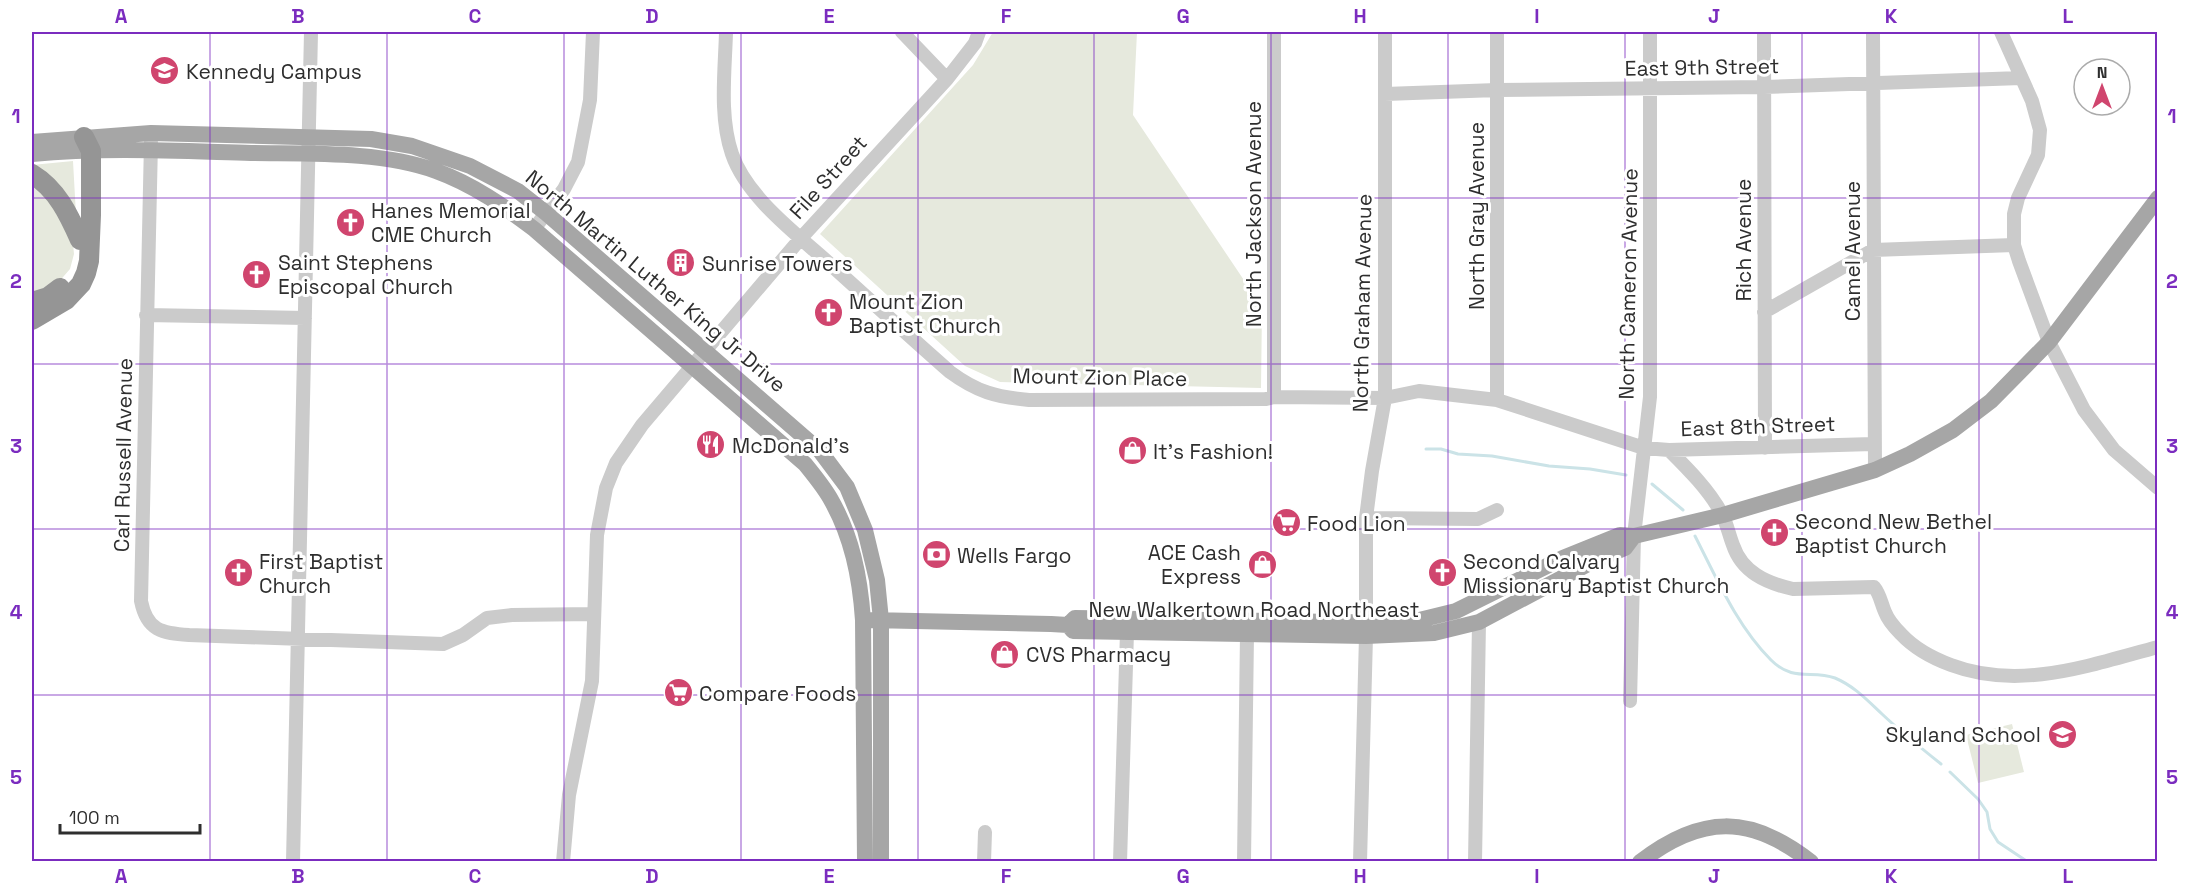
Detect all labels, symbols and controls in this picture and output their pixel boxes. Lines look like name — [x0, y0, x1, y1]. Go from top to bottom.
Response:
text: A — [115, 3, 128, 29]
text: B — [291, 3, 305, 29]
text: C — [469, 3, 482, 29]
text: D — [645, 3, 659, 29]
text: E — [823, 3, 835, 29]
text: F — [1001, 3, 1012, 29]
text: G — [1176, 3, 1190, 29]
text: H — [1353, 3, 1367, 29]
text: I — [1534, 3, 1540, 29]
text: J — [1708, 3, 1720, 29]
text: K — [1885, 3, 1898, 29]
text: L — [2063, 3, 2074, 29]
street label: East 9th Street — [1624, 52, 1780, 82]
school or university icon: Kennedy Campus — [149, 55, 181, 87]
north arrow — [2072, 57, 2132, 117]
place label: Kennedy Campus — [186, 58, 362, 85]
text: N — [2097, 62, 2107, 83]
street label: North Jackson Avenue — [1240, 101, 1267, 327]
text: 1 — [11, 103, 21, 129]
text: 1 — [2167, 103, 2177, 129]
street label: North Gray Avenue — [1463, 122, 1490, 310]
street label: File Street — [783, 129, 873, 225]
street label: North Martin Luther King Jr Drive — [520, 164, 792, 398]
street label: North Cameron Avenue — [1612, 168, 1644, 400]
street label: Rich Avenue — [1730, 178, 1757, 302]
street label: Camel Avenue — [1839, 181, 1866, 321]
street label: North Graham Avenue — [1347, 193, 1377, 413]
place label: Hanes Memorial CME Church — [371, 197, 531, 248]
church icon: Hanes Memorial CME Church — [334, 206, 366, 238]
building icon: Sunrise Towers — [665, 247, 697, 279]
place label: Saint Stephens Episcopal Church — [278, 249, 453, 300]
place label: Sunrise Towers — [702, 250, 853, 277]
church icon: Saint Stephens Episcopal Church — [241, 258, 273, 290]
text: 2 — [10, 268, 22, 294]
text: 2 — [2166, 268, 2178, 294]
place label: Mount Zion Baptist Church — [849, 288, 1001, 339]
church icon: Mount Zion Baptist Church — [812, 297, 844, 329]
street label: Carl Russell Avenue — [108, 358, 138, 552]
street label: Mount Zion Place — [1012, 362, 1188, 392]
street label: East 8th Street — [1680, 410, 1836, 442]
restaurant icon: McDonald's — [695, 429, 727, 461]
place label: McDonald's — [732, 432, 850, 459]
text: 3 — [10, 433, 22, 459]
text: 3 — [2166, 433, 2178, 459]
shop icon: It's Fashion! — [1116, 435, 1148, 467]
place label: It's Fashion! — [1153, 438, 1273, 465]
supermarket icon: Food Lion — [1270, 507, 1302, 539]
place label: Second New Bethel Baptist Church — [1795, 508, 1992, 559]
place label: Food Lion — [1307, 510, 1406, 537]
church icon: Second New Bethel Baptist Church — [1758, 517, 1790, 549]
bank icon: Wells Fargo — [920, 539, 952, 571]
place label: ACE Cash Express — [1148, 539, 1241, 590]
place label: Wells Fargo — [957, 542, 1072, 569]
place label: First Baptist Church — [259, 548, 383, 599]
shop icon: ACE Cash Express — [1246, 548, 1278, 580]
place label: Second Calvary Missionary Baptist Church — [1463, 548, 1729, 599]
church icon: First Baptist Church — [222, 557, 254, 589]
church icon: Second Calvary Missionary Baptist Church — [1426, 557, 1458, 589]
street label: New Walkertown Road Northeast — [1088, 596, 1420, 623]
text: 4 — [10, 599, 23, 625]
text: 4 — [2166, 599, 2179, 625]
shop icon: CVS Pharmacy — [989, 638, 1021, 670]
place label: CVS Pharmacy — [1026, 641, 1171, 668]
supermarket icon: Compare Foods — [662, 677, 694, 709]
place label: Compare Foods — [699, 680, 856, 707]
school or university icon: Skyland School — [2046, 718, 2078, 750]
place label: Skyland School — [1886, 721, 2041, 748]
text: 5 — [10, 764, 22, 790]
text: 5 — [2166, 764, 2178, 790]
scale bar — [60, 797, 200, 835]
text: 100 m — [69, 806, 120, 829]
text: A — [115, 863, 128, 889]
text: B — [291, 863, 305, 889]
text: C — [469, 863, 482, 889]
text: D — [645, 863, 659, 889]
text: E — [823, 863, 835, 889]
text: F — [1001, 863, 1012, 889]
text: G — [1176, 863, 1190, 889]
text: H — [1353, 863, 1367, 889]
text: I — [1534, 863, 1540, 889]
text: J — [1708, 863, 1720, 889]
text: K — [1885, 863, 1898, 889]
text: L — [2063, 863, 2074, 889]

